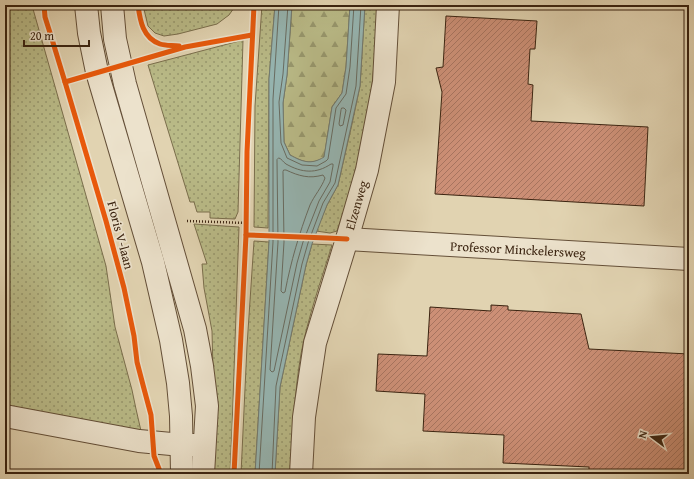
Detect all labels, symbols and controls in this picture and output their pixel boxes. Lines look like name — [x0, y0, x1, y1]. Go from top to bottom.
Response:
scale bar — [24, 22, 89, 48]
text: 20 m — [30, 27, 54, 44]
street label: Elzenweg — [340, 178, 373, 232]
street label: Floris V-laan — [102, 199, 139, 272]
street label: Professor Minckelersweg — [450, 236, 587, 263]
north arrow — [632, 417, 672, 457]
text: N — [634, 428, 651, 440]

